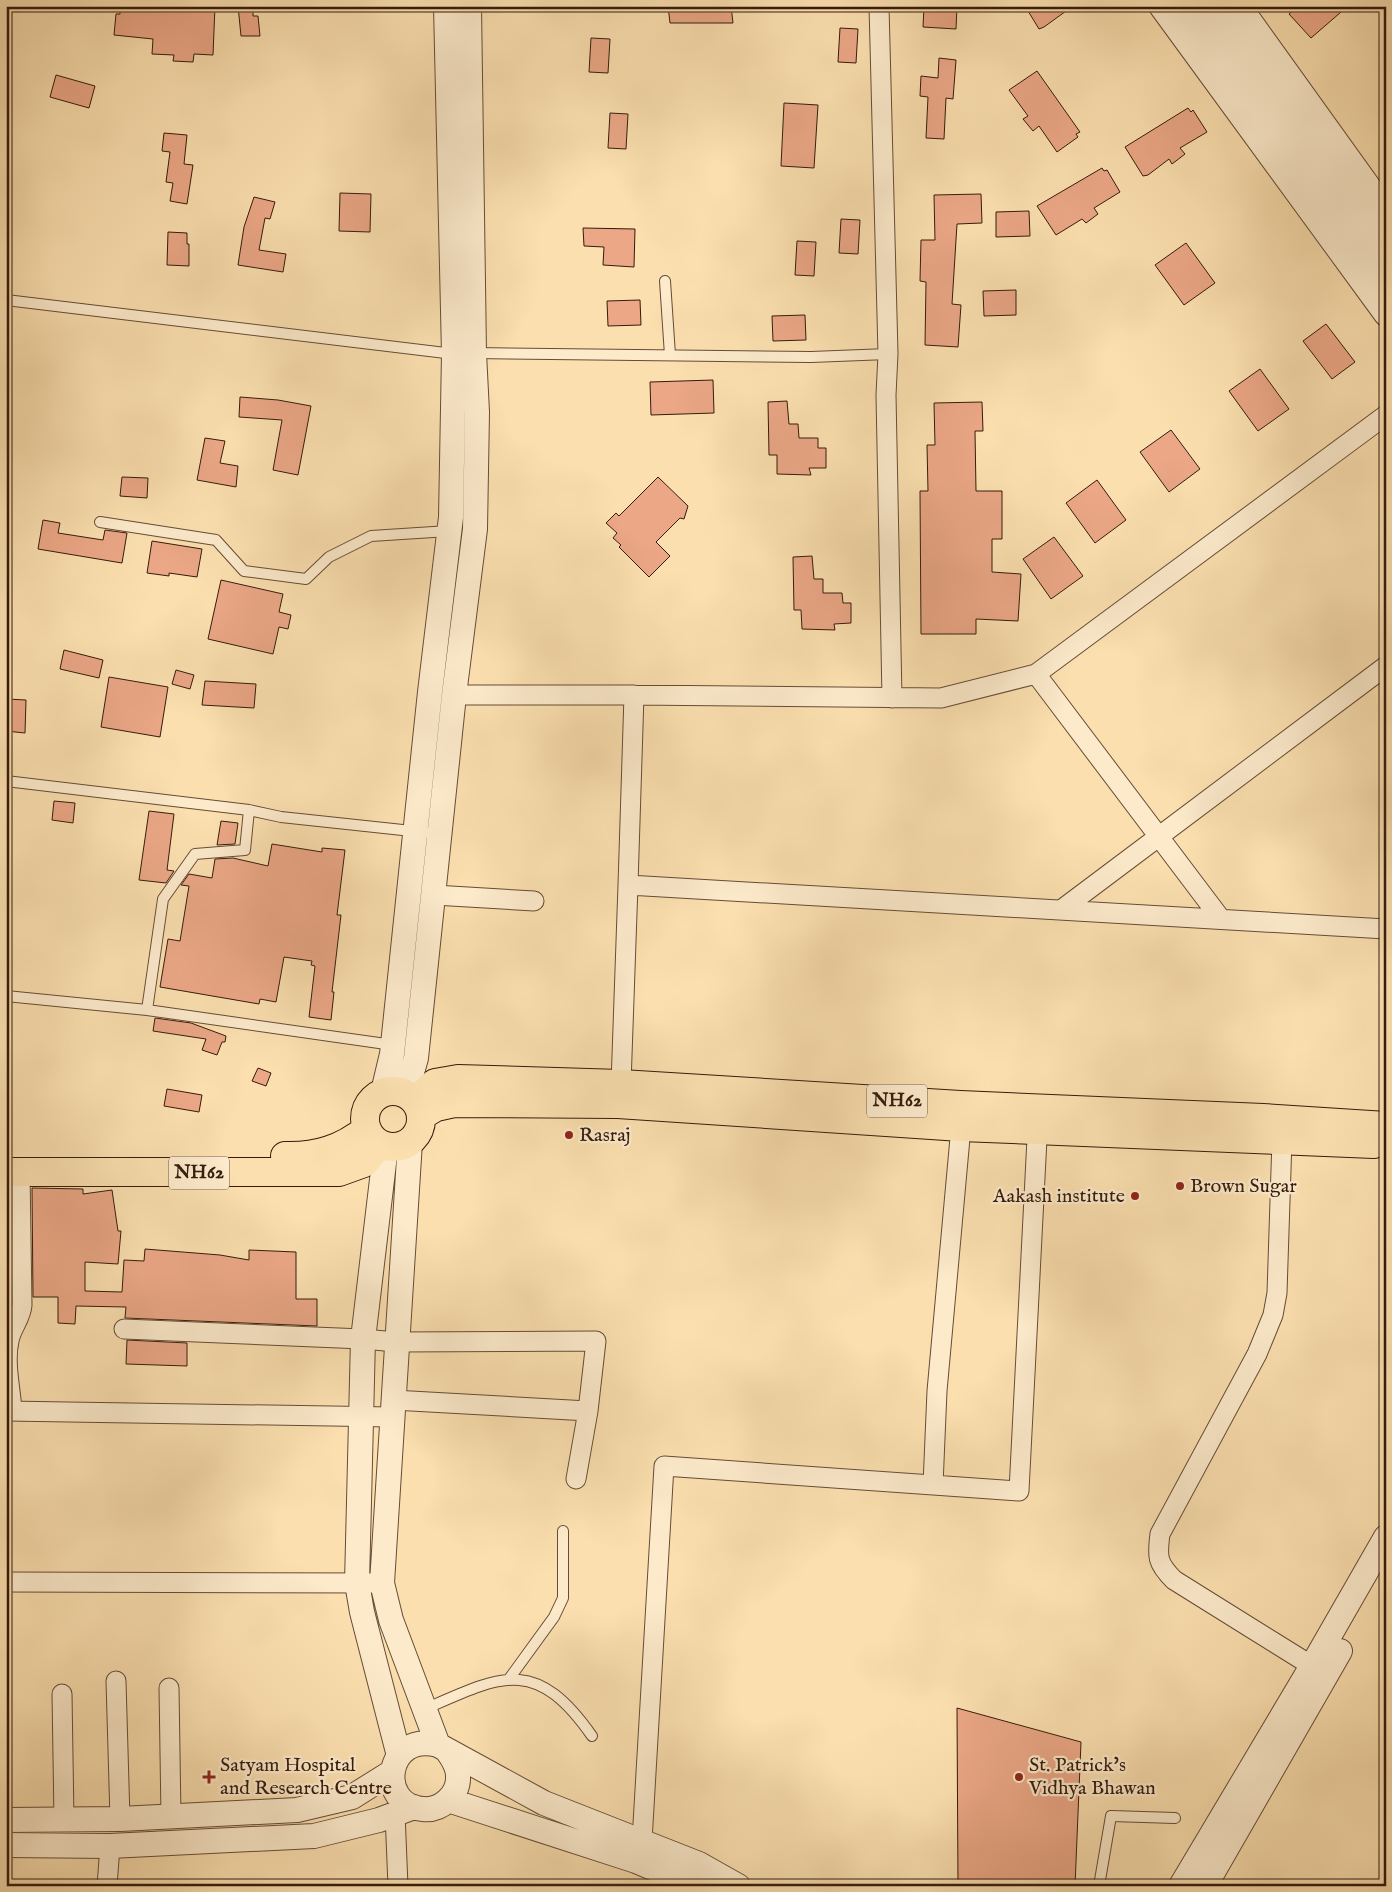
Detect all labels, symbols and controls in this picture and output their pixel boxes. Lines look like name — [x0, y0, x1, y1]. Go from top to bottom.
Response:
road number: NH62 — [867, 1084, 927, 1118]
place label: Rasraj — [579, 1123, 631, 1148]
marker: Rasraj — [563, 1129, 575, 1141]
road number: NH62 — [169, 1156, 229, 1190]
place label: Brown Sugar — [1190, 1174, 1297, 1199]
marker: Brown Sugar — [1174, 1180, 1186, 1192]
place label: Aakash institute — [992, 1184, 1125, 1209]
marker: Aakash institute — [1129, 1190, 1141, 1202]
place label: Satyam Hospital and Research Centre — [220, 1753, 392, 1801]
place label: St. Patrick's Vidhya Bhawan — [1028, 1753, 1156, 1801]
marker: Satyam Hospital and Research Centre — [202, 1770, 216, 1784]
marker: St. Patrick's Vidhya Bhawan — [1013, 1771, 1025, 1783]

